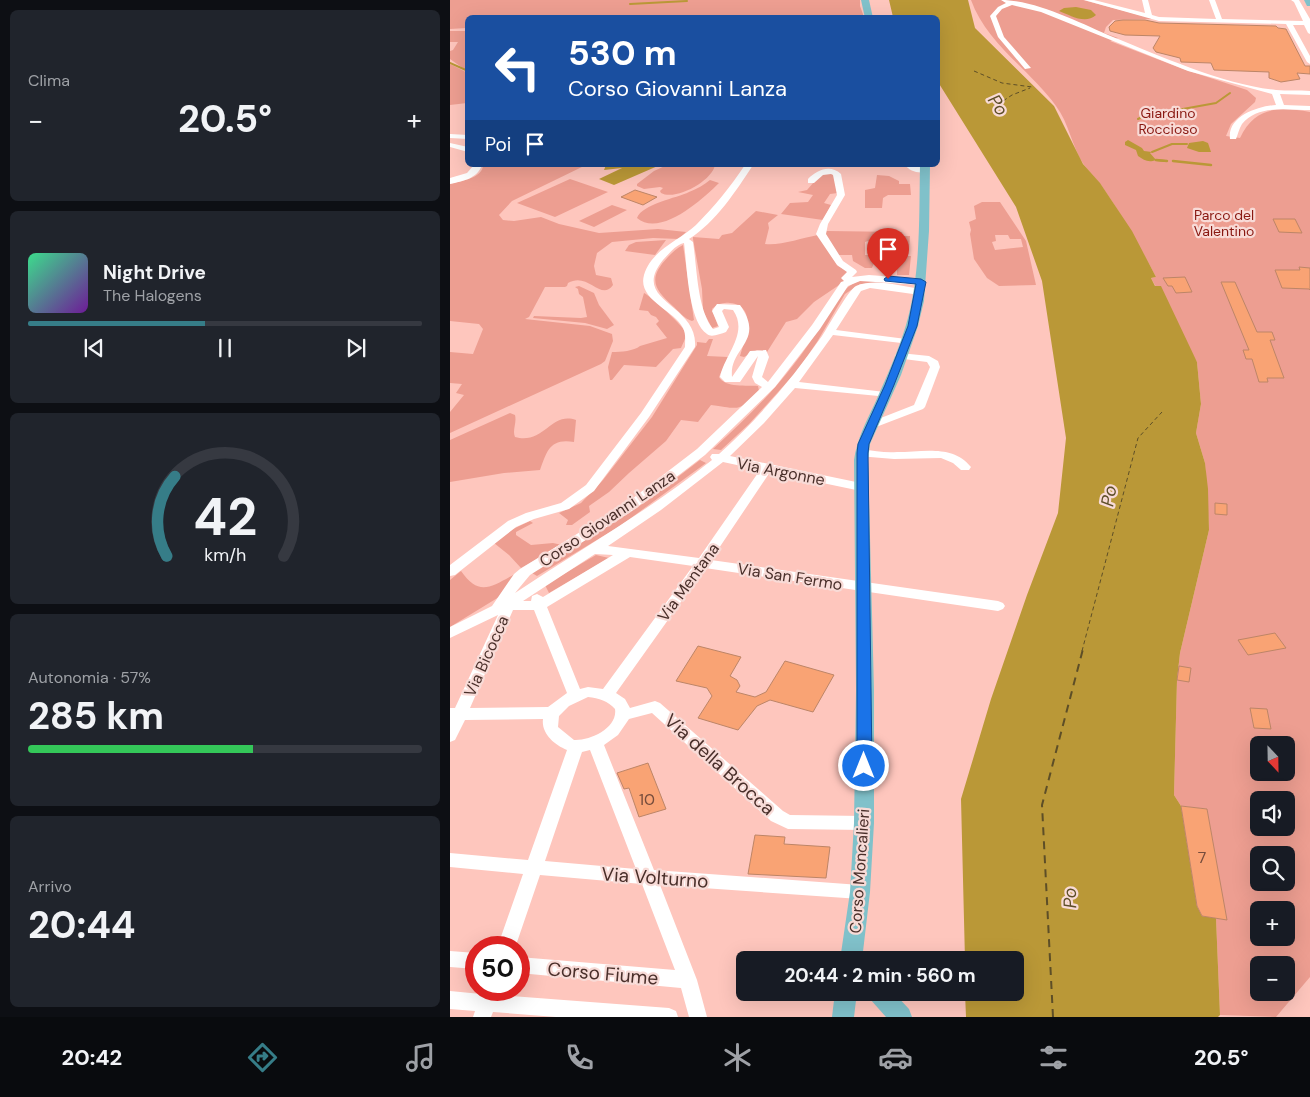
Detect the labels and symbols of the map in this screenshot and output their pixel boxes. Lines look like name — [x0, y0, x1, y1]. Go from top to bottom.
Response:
water label: Po — [982, 90, 1014, 120]
park label: Giardino Roccioso — [1138, 104, 1198, 138]
park label: Parco del Valentino — [1194, 206, 1254, 240]
pin — [867, 228, 909, 279]
street label: Via Argonne — [735, 453, 827, 490]
street label: Corso Giovanni Lanza — [535, 465, 679, 572]
water label: Po — [1095, 484, 1123, 508]
street label: Via Mentana — [653, 539, 724, 626]
street label: Via San Fermo — [736, 558, 844, 595]
street label: Via Bicocca — [459, 612, 514, 700]
street label: Via della Brocca — [659, 708, 780, 821]
north arrow — [1250, 736, 1295, 781]
position arrow — [837, 739, 889, 791]
house number: 10 — [639, 789, 655, 810]
street label: Corso Moncalieri — [845, 808, 874, 934]
house number: 7 — [1198, 847, 1206, 868]
street label: Via Volturno — [601, 861, 709, 894]
water label: Po — [1058, 887, 1082, 909]
speed limit sign: 50 — [465, 936, 530, 1001]
street label: Corso Fiume — [547, 956, 659, 991]

